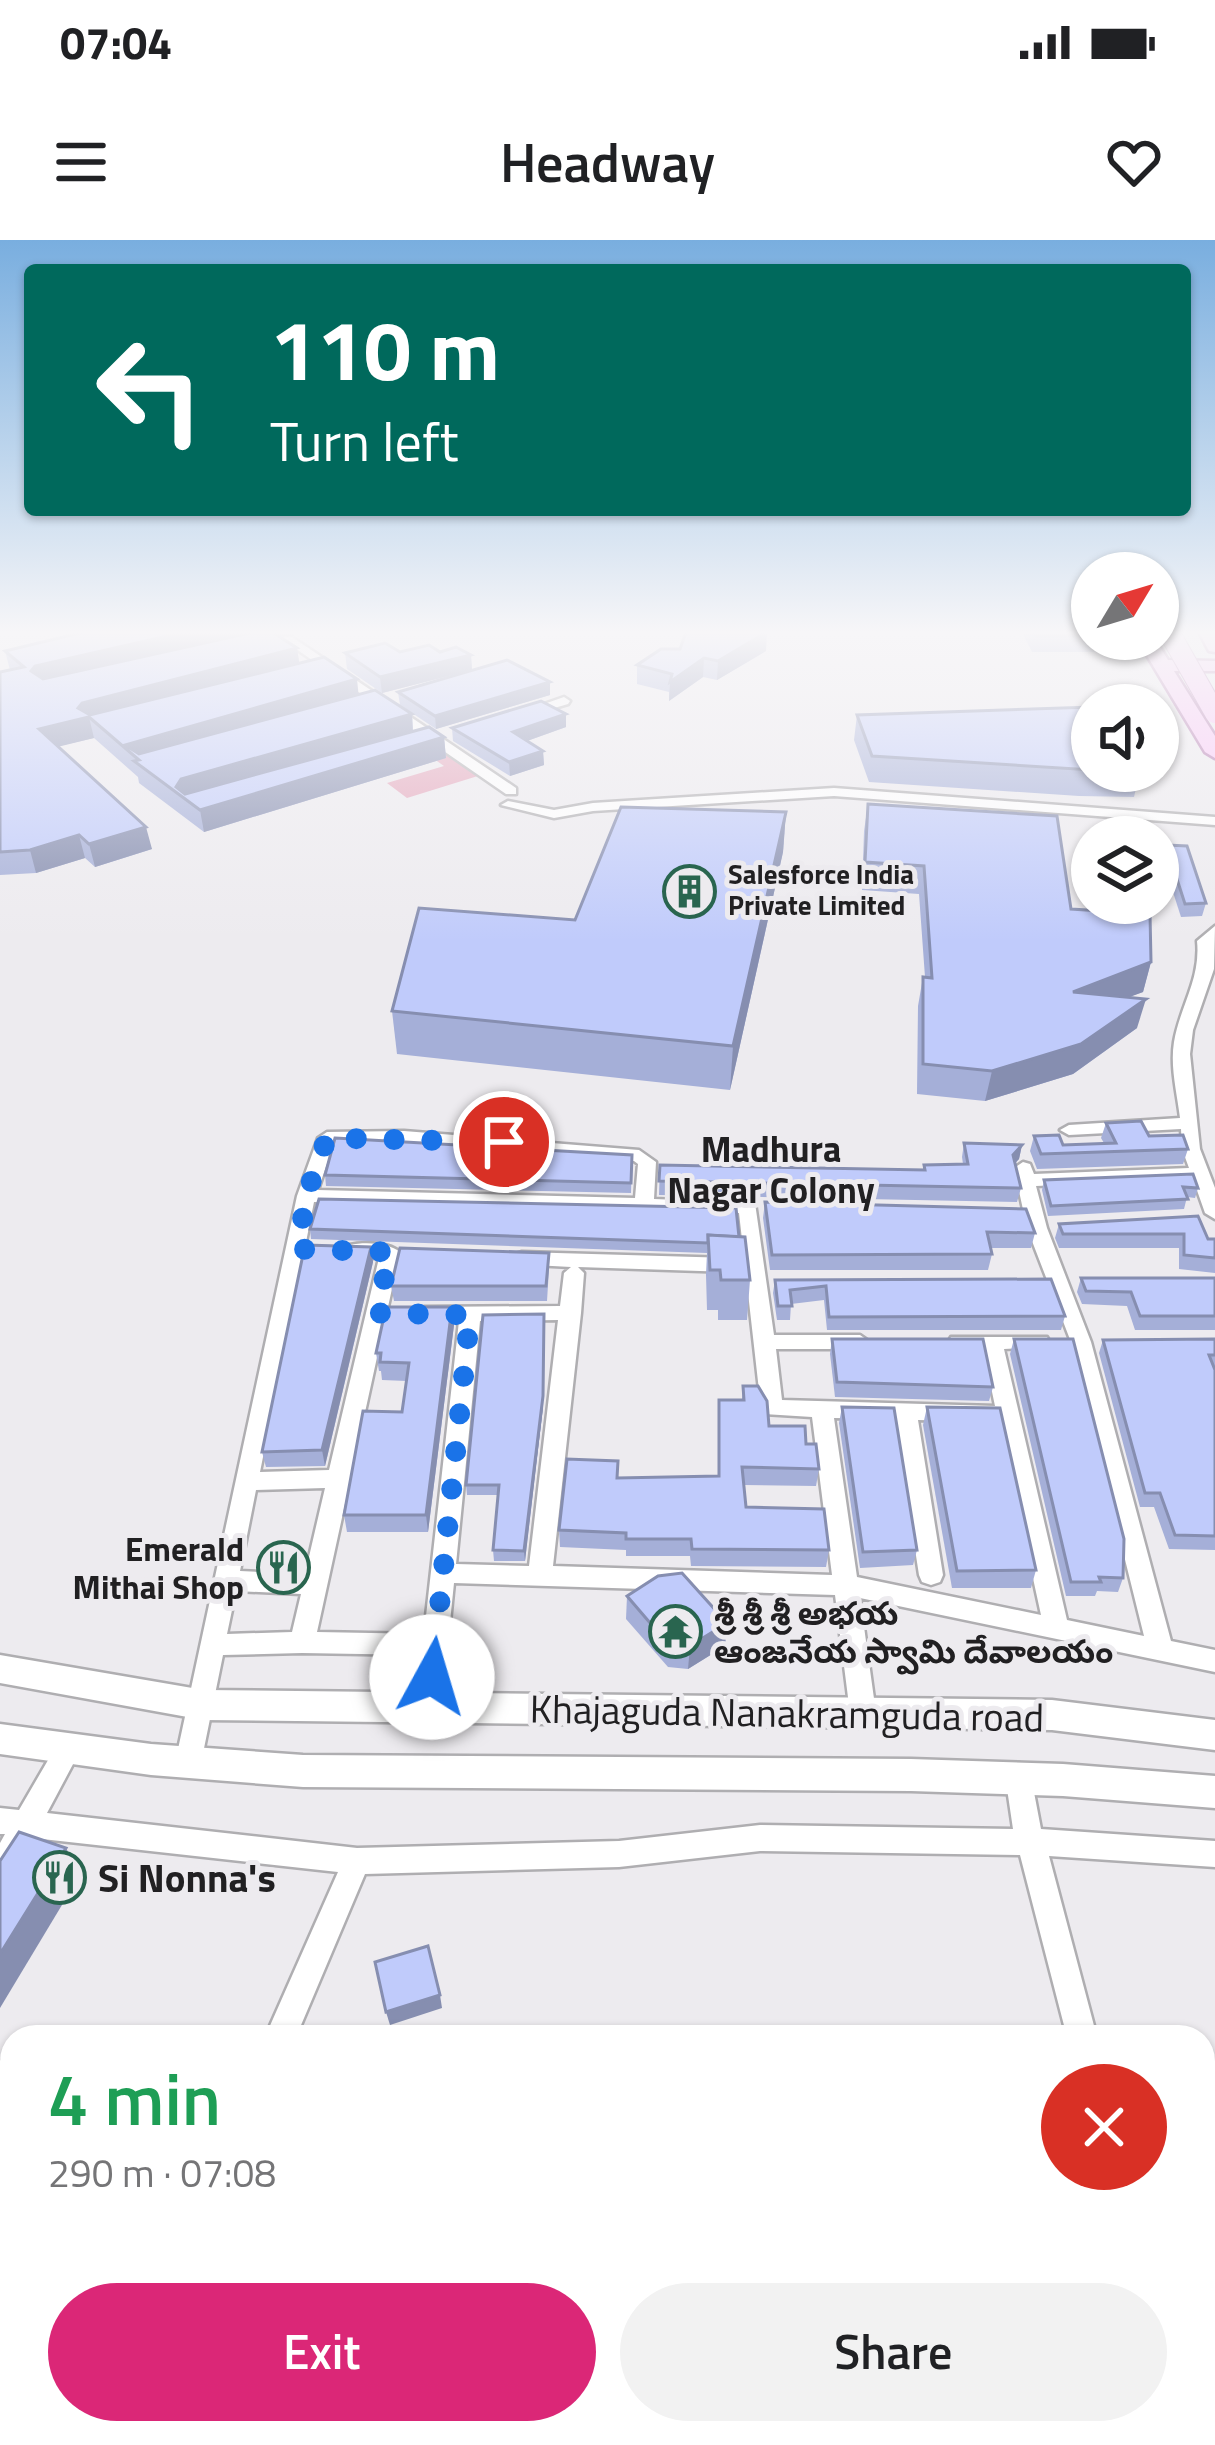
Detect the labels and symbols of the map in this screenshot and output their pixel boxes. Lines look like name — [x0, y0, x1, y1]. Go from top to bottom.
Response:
north arrow — [1071, 552, 1179, 660]
place label: Salesforce India Private Limited — [728, 853, 914, 925]
building icon: Salesforce India Private Limited — [661, 863, 717, 919]
pin — [453, 1091, 555, 1193]
district label: Madhura Nagar Colony — [667, 1121, 875, 1217]
place label: Emerald Mithai Shop — [73, 1524, 244, 1612]
restaurant icon: Emerald Mithai Shop — [255, 1540, 311, 1596]
place label: శ్రీ శ్రీ శ్రీ అభయ ఆంజనేయ స్వామి దేవాలయం — [714, 1588, 1113, 1676]
temple icon: శ్రీ శ్రీ శ్రీ అభయ ఆంజనేయ స్వామి దేవాలయం — [647, 1604, 703, 1660]
position arrow — [369, 1614, 495, 1740]
street label: Khajaguda Nanakramguda road — [529, 1679, 1045, 1746]
place label: Si Nonna's — [98, 1848, 276, 1907]
restaurant icon: Si Nonna's — [31, 1850, 87, 1906]

